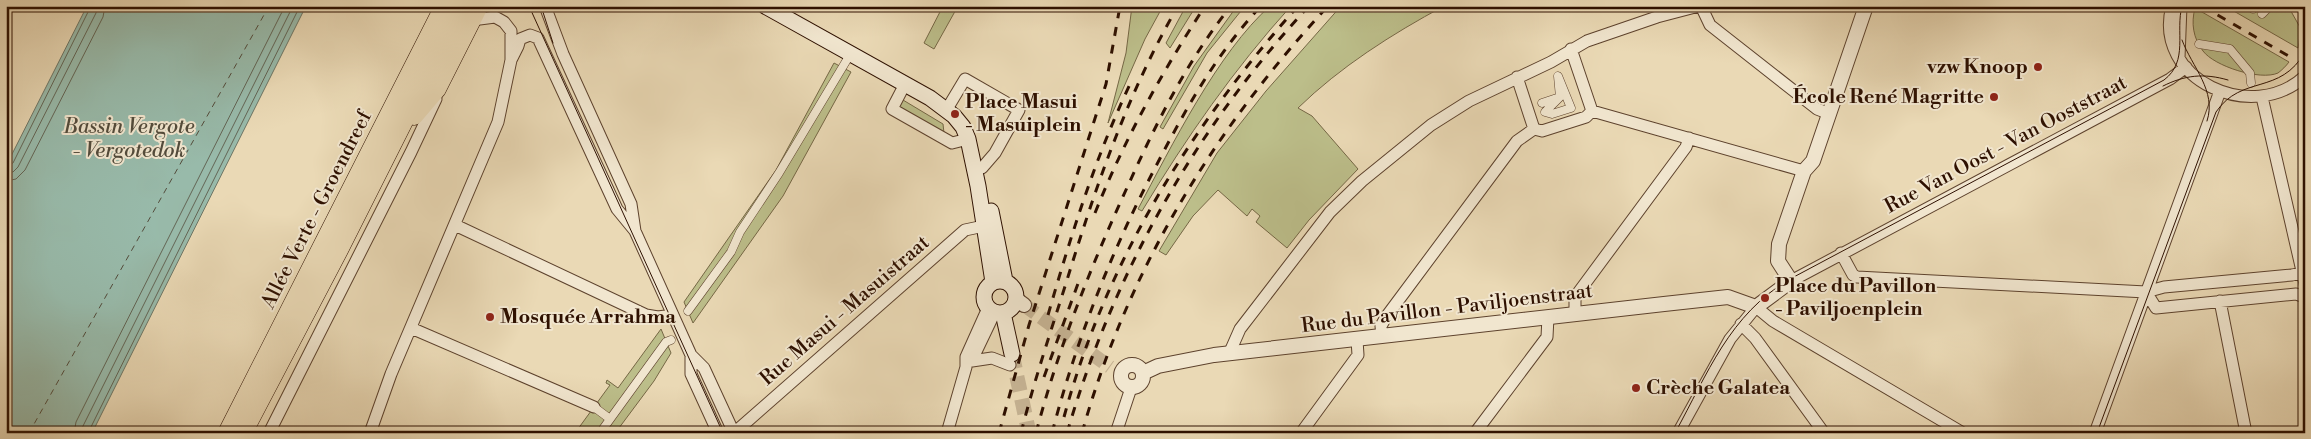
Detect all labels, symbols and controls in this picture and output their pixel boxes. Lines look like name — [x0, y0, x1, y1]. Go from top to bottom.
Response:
place label: vzw Knoop — [1926, 55, 2028, 80]
marker: vzw Knoop — [2032, 61, 2044, 73]
street label: Rue Van Oost - Van Ooststraat — [1881, 70, 2131, 220]
place label: École René Magritte — [1793, 84, 1984, 110]
place label: Place Masui - Masuiplein — [965, 90, 1082, 138]
marker: École René Magritte — [1988, 91, 2000, 103]
street label: Allée Verte - Groendreef — [256, 106, 378, 314]
marker: Place Masui - Masuiplein — [949, 108, 961, 120]
water label: Bassin Vergote - Vergotedok — [63, 114, 195, 164]
street label: Rue Masui - Masuistraat — [755, 231, 935, 391]
place label: Place du Pavillon - Paviljoenplein — [1775, 274, 1937, 322]
street label: Rue du Pavillon - Paviljoenstraat — [1300, 279, 1594, 339]
marker: Place du Pavillon - Paviljoenplein — [1759, 292, 1771, 304]
place label: Mosquée Arrahma — [500, 305, 676, 330]
marker: Mosquée Arrahma — [484, 311, 496, 323]
place label: Crèche Galatea — [1646, 376, 1790, 401]
marker: Crèche Galatea — [1630, 382, 1642, 394]

